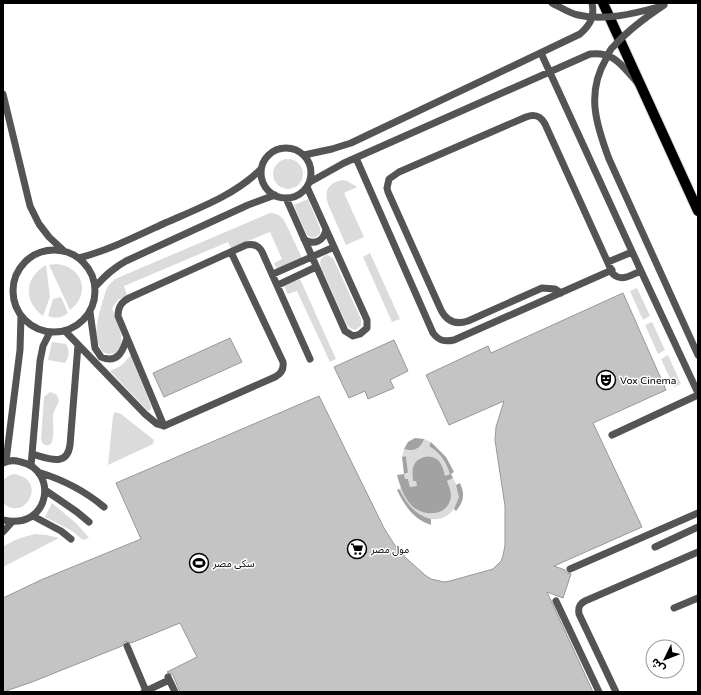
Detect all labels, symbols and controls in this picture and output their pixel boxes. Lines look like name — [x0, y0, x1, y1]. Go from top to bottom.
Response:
theatre icon: Vox Cinema — [595, 369, 617, 391]
place label: Vox Cinema — [620, 375, 676, 387]
supermarket icon: مول مصر — [346, 538, 368, 560]
place label: مول مصر — [370, 544, 409, 556]
sports icon: سكى مصر — [188, 552, 210, 574]
place label: سكى مصر — [212, 558, 255, 570]
north arrow — [645, 639, 685, 679]
text: ش — [648, 656, 668, 675]

